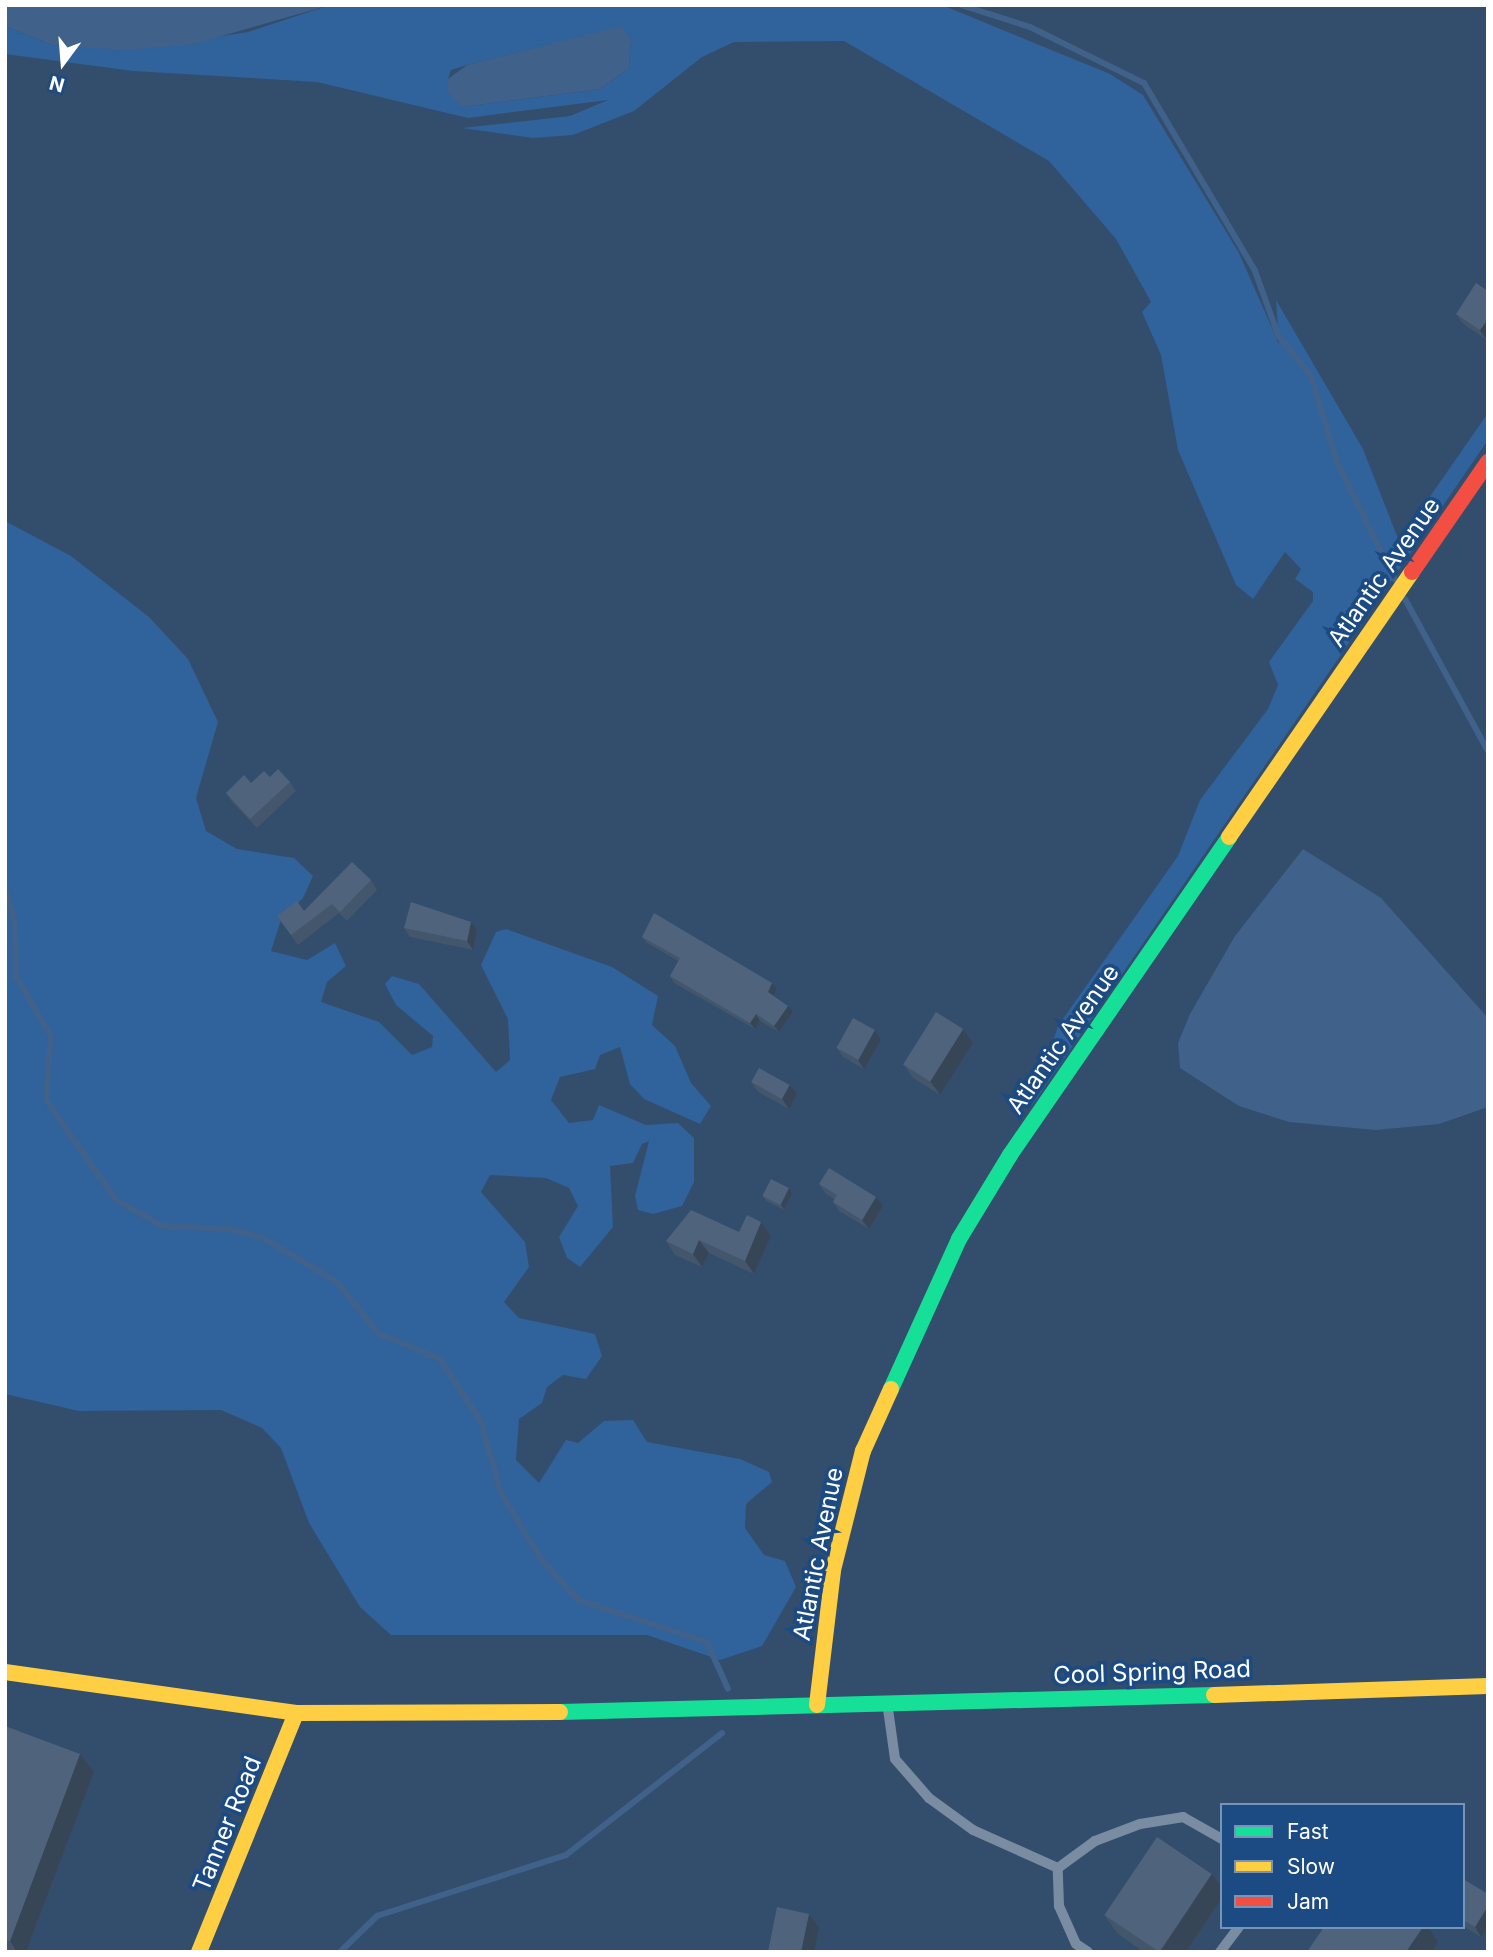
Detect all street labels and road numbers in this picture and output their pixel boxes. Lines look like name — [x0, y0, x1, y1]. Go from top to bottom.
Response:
street label: Atlantic Avenue — [1322, 492, 1446, 652]
street label: Atlantic Avenue — [1001, 959, 1125, 1119]
street label: Atlantic Avenue — [787, 1465, 849, 1643]
street label: Cool Spring Road — [1053, 1654, 1251, 1690]
street label: Tanner Road — [187, 1752, 267, 1896]

